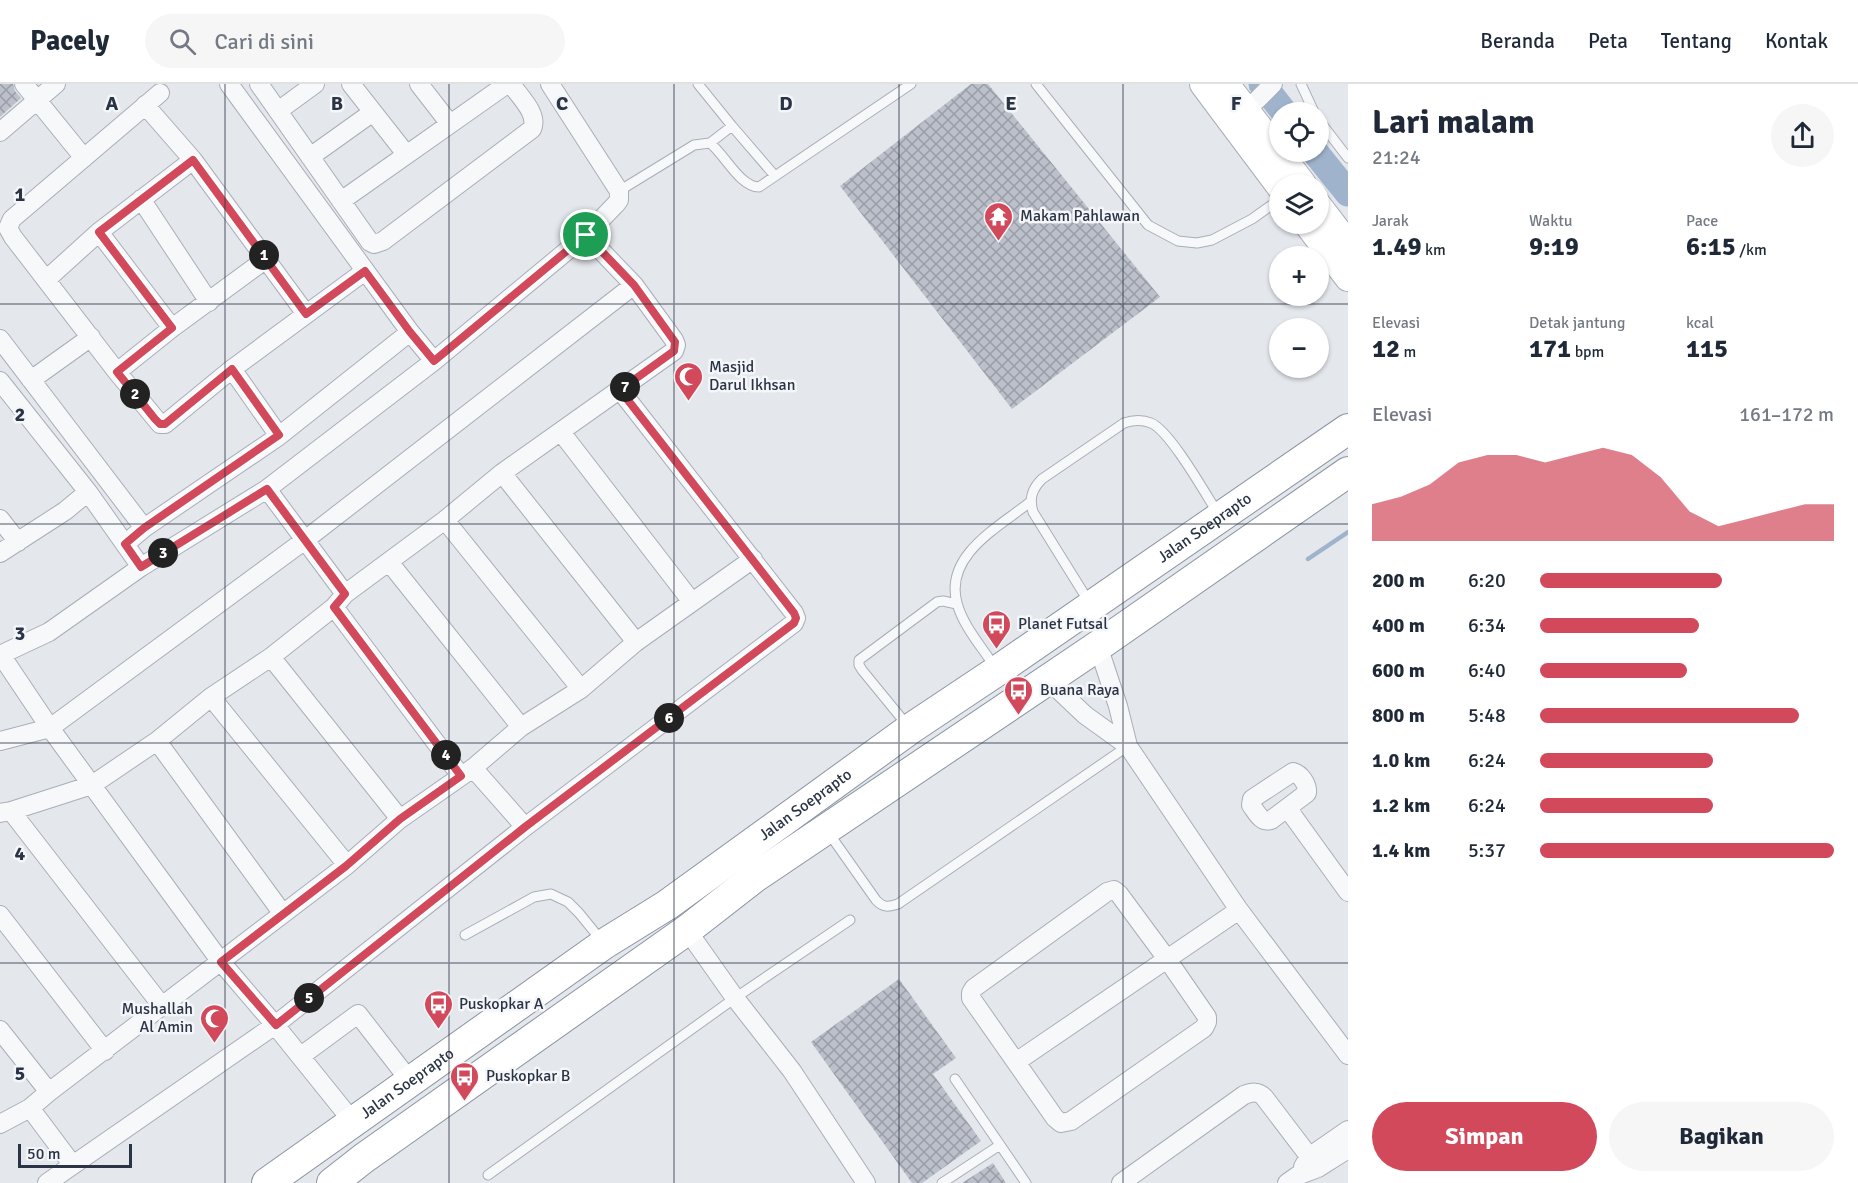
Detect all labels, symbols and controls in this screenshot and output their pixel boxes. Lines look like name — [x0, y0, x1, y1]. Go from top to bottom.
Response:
search box — [145, 14, 565, 68]
text: Pacely — [30, 24, 109, 58]
icon: search — [166, 25, 199, 58]
text: Cari di sini — [214, 28, 314, 55]
text: Beranda — [1480, 28, 1555, 54]
text: Peta — [1588, 28, 1628, 54]
text: Tentang — [1661, 28, 1732, 54]
text: Kontak — [1765, 28, 1828, 54]
text: A — [106, 91, 119, 116]
text: B — [331, 91, 343, 116]
text: C — [556, 91, 568, 116]
text: D — [779, 91, 793, 116]
text: E — [1005, 91, 1017, 116]
text: F — [1231, 91, 1242, 116]
map controls — [1269, 102, 1329, 378]
button: locate — [1269, 102, 1329, 162]
text: Lari malam — [1372, 102, 1535, 143]
button: share — [1771, 104, 1834, 167]
text: 21:24 — [1372, 145, 1421, 170]
button: layers — [1269, 174, 1329, 234]
text: 1 — [15, 182, 26, 207]
temple icon: Makam Pahlawan — [983, 200, 1015, 242]
place label: Makam Pahlawan — [1020, 206, 1140, 226]
pin — [560, 209, 611, 260]
text: Jarak — [1372, 211, 1409, 231]
text: Waktu — [1529, 211, 1573, 231]
text: Pace — [1686, 211, 1718, 231]
icon: arrive — [569, 218, 602, 251]
text: 1.49 — [1372, 231, 1422, 263]
text: 9:19 — [1529, 231, 1579, 263]
text: 6:15 — [1686, 231, 1736, 263]
pin: 1 — [249, 240, 279, 270]
text: km — [1422, 240, 1446, 260]
text: /km — [1736, 240, 1767, 260]
text: 1 — [260, 245, 268, 265]
button: + — [1269, 246, 1329, 306]
text: Elevasi — [1372, 313, 1420, 333]
text: Detak jantung — [1529, 313, 1625, 333]
text: kcal — [1686, 313, 1714, 333]
button: − — [1269, 318, 1329, 378]
text: 12 — [1372, 333, 1400, 365]
text: 171 — [1529, 333, 1571, 365]
text: 115 — [1686, 333, 1728, 365]
text: m — [1400, 342, 1416, 362]
text: bpm — [1571, 342, 1604, 362]
place label: Masjid Darul Ikhsan — [709, 357, 795, 395]
mosque icon: Masjid Darul Ikhsan — [672, 360, 704, 402]
pin: 7 — [610, 372, 640, 402]
text: 7 — [621, 377, 629, 397]
pin: 2 — [120, 379, 150, 409]
text: 2 — [131, 384, 139, 404]
text: 2 — [15, 402, 25, 427]
text: Elevasi — [1372, 402, 1432, 427]
text: 161–172 m — [1739, 402, 1834, 427]
street label: Jalan Soeprapto — [1154, 488, 1256, 567]
pin: 3 — [148, 538, 178, 568]
text: 3 — [159, 543, 167, 563]
text: 200 m — [1372, 568, 1425, 593]
text: 6:20 — [1468, 568, 1506, 593]
bus stop icon: Planet Futsal — [981, 608, 1013, 650]
text: 400 m — [1372, 613, 1425, 638]
text: 6:34 — [1468, 613, 1506, 638]
place label: Planet Futsal — [1018, 614, 1108, 634]
text: 3 — [15, 621, 25, 646]
text: 600 m — [1372, 658, 1425, 683]
text: 6:40 — [1468, 658, 1506, 683]
bus stop icon: Buana Raya — [1003, 674, 1035, 716]
place label: Buana Raya — [1040, 680, 1120, 700]
pin: 6 — [654, 703, 684, 733]
text: 800 m — [1372, 703, 1425, 728]
text: 5:48 — [1468, 703, 1506, 728]
text: 6 — [665, 708, 673, 728]
pin: 4 — [431, 740, 461, 770]
text: 4 — [442, 745, 450, 765]
text: 1.0 km — [1372, 748, 1430, 773]
text: 6:24 — [1468, 748, 1506, 773]
street label: Jalan Soeprapto — [755, 764, 856, 845]
text: 1.2 km — [1372, 793, 1430, 818]
text: 6:24 — [1468, 793, 1506, 818]
text: 1.4 km — [1372, 838, 1430, 863]
text: 5:37 — [1468, 838, 1506, 863]
text: 4 — [15, 841, 26, 866]
pin: 5 — [294, 983, 324, 1013]
text: 5 — [305, 988, 313, 1008]
bus stop icon: Puskopkar A — [422, 988, 454, 1030]
place label: Puskopkar A — [459, 994, 544, 1014]
place label: Mushallah Al Amin — [121, 999, 193, 1037]
mosque icon: Mushallah Al Amin — [198, 1002, 230, 1044]
street label: Jalan Soeprapto — [357, 1044, 458, 1123]
bus stop icon: Puskopkar B — [449, 1060, 481, 1102]
text: 5 — [15, 1061, 25, 1086]
place label: Puskopkar B — [486, 1066, 570, 1086]
button: Simpan — [1372, 1102, 1597, 1171]
button: Bagikan — [1609, 1102, 1834, 1171]
scale bar — [18, 1141, 132, 1168]
text: 50 m — [27, 1144, 61, 1164]

